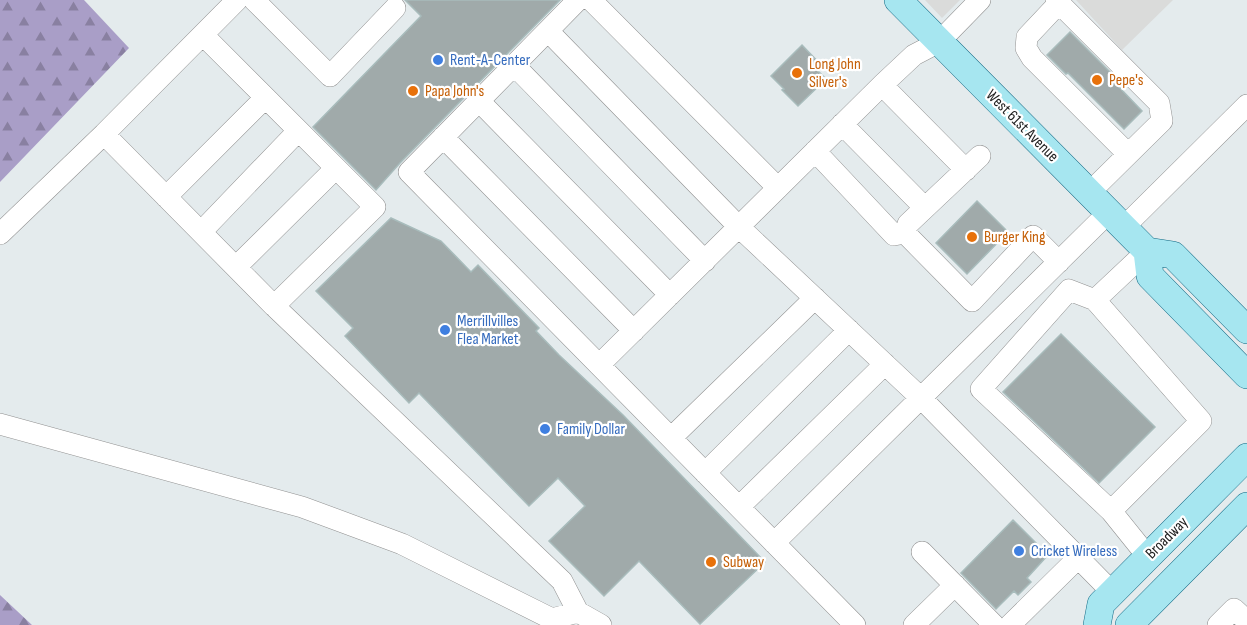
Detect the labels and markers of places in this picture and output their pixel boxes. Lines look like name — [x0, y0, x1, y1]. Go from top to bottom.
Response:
place label: Rent-A-Center — [450, 51, 531, 70]
marker: Rent-A-Center — [431, 53, 445, 67]
place label: Long John Silver's — [809, 55, 861, 92]
marker: Long John Silver's — [790, 66, 804, 80]
place label: Pepe's — [1109, 71, 1144, 90]
marker: Pepe's — [1090, 73, 1104, 87]
place label: Papa John's — [425, 82, 485, 101]
marker: Papa John's — [406, 84, 420, 98]
place label: Burger King — [984, 228, 1045, 247]
marker: Burger King — [965, 230, 979, 244]
place label: Merrillvilles Flea Market — [457, 312, 519, 349]
marker: Merrillvilles Flea Market — [438, 323, 452, 337]
place label: Family Dollar — [557, 420, 626, 439]
marker: Family Dollar — [538, 422, 552, 436]
place label: Cricket Wireless — [1031, 542, 1117, 561]
marker: Cricket Wireless — [1012, 544, 1026, 558]
place label: Subway — [723, 553, 764, 572]
marker: Subway — [704, 555, 718, 569]

